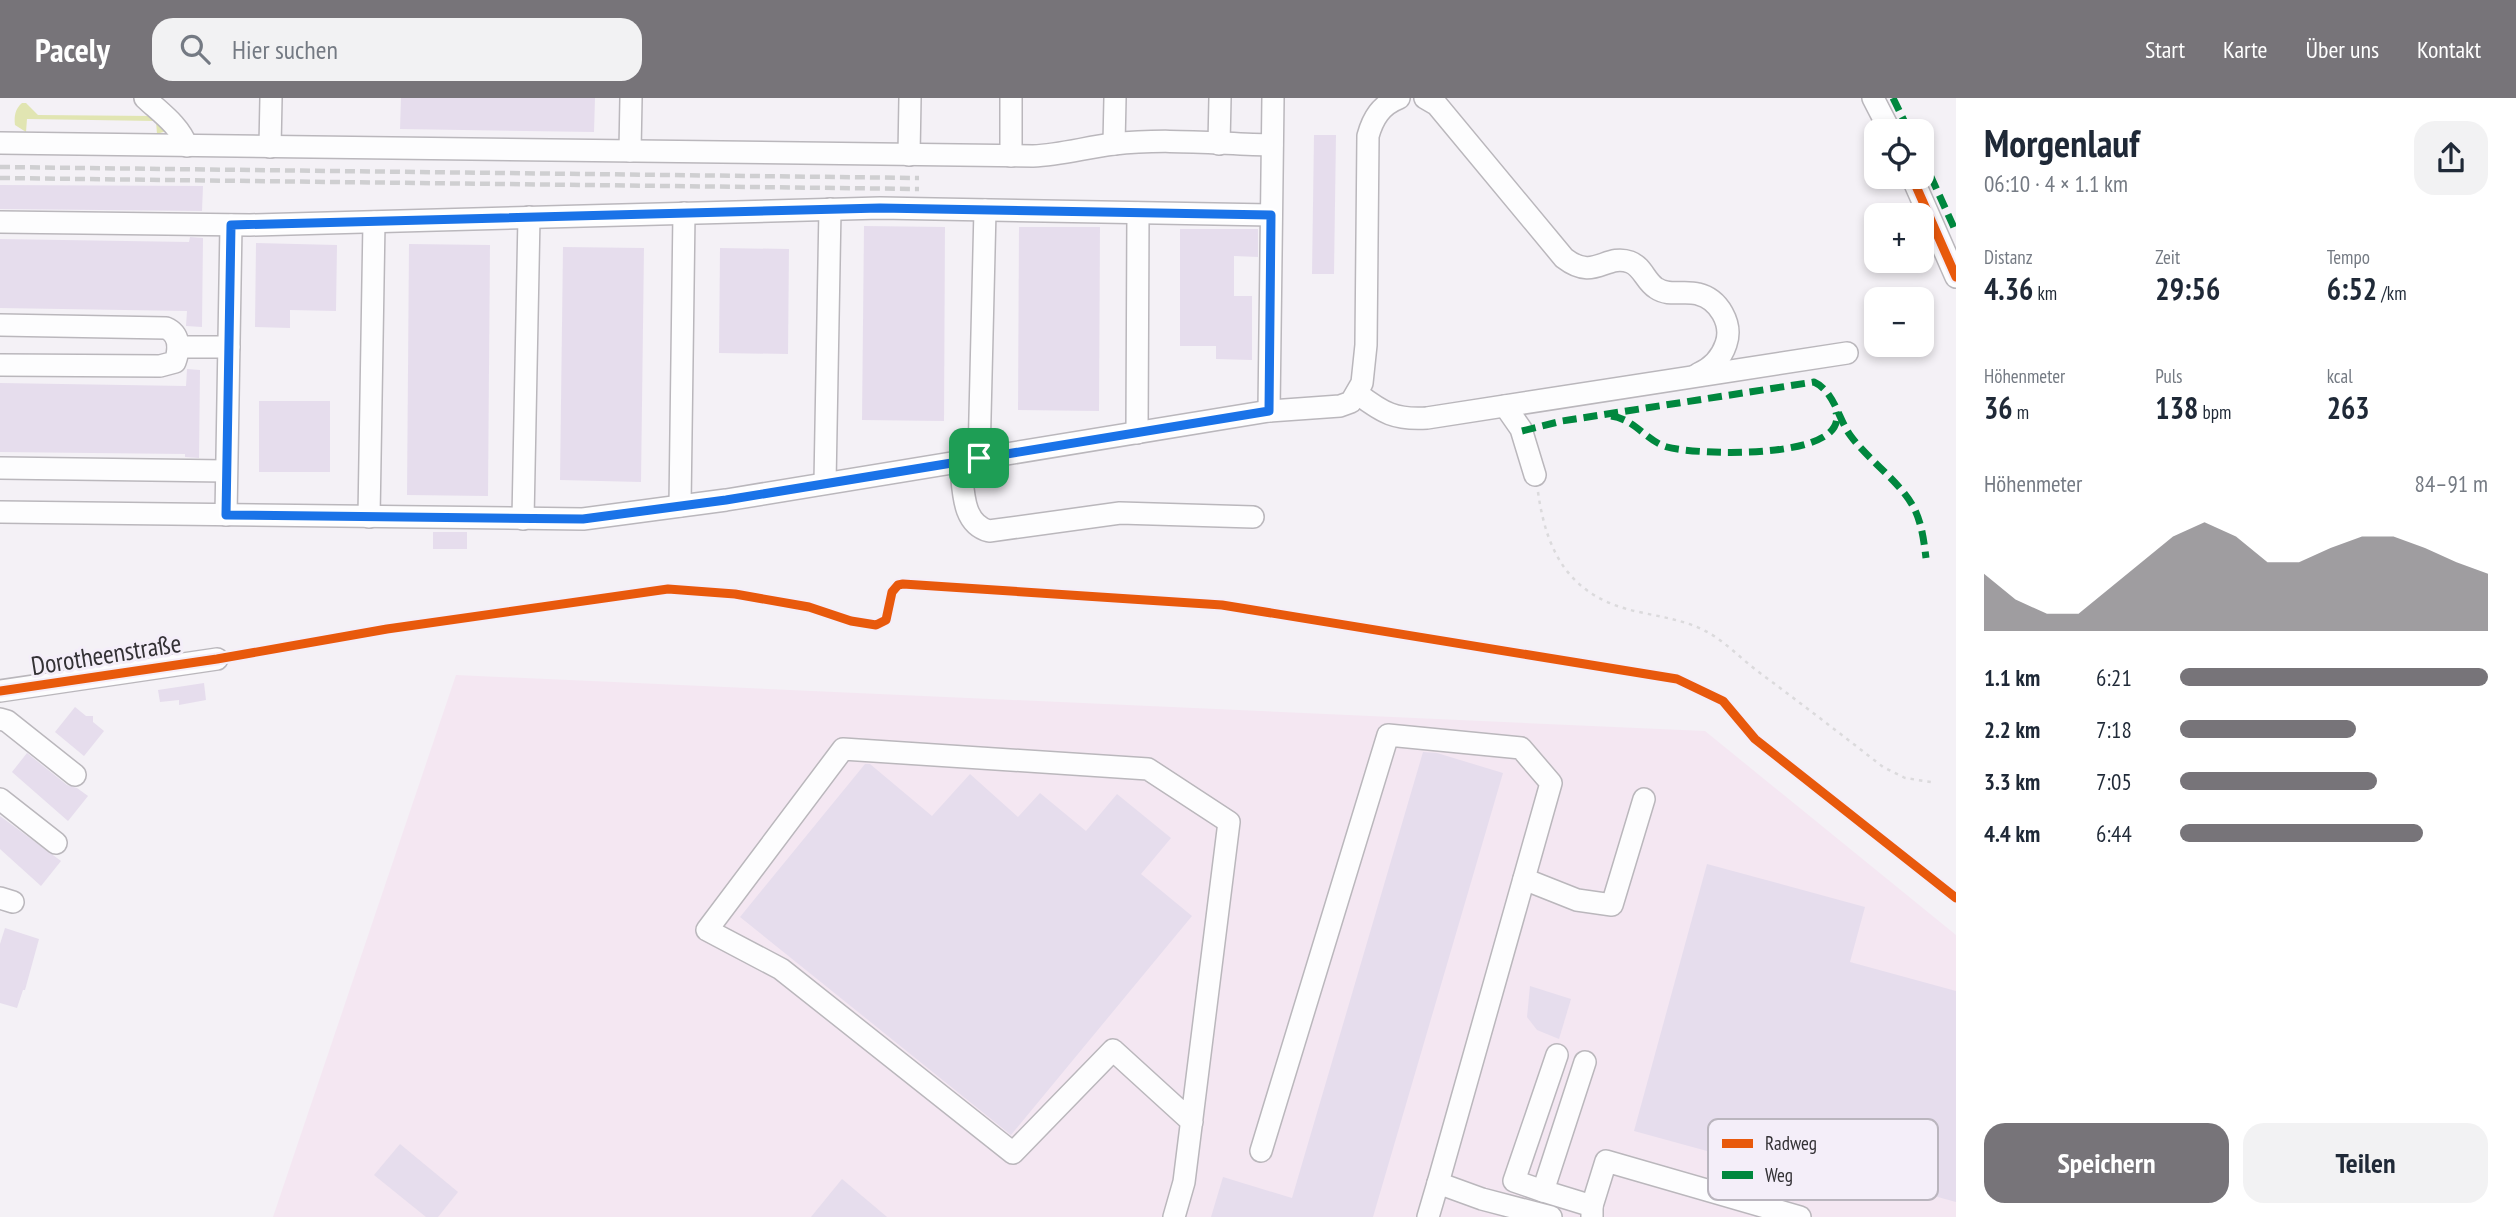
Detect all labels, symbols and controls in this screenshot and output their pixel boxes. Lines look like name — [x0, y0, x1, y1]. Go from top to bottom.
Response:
search box — [152, 18, 642, 81]
text: Pacely — [35, 28, 110, 71]
icon: search — [176, 30, 214, 68]
text: Hier suchen — [232, 33, 338, 66]
text: Start — [2145, 34, 2185, 65]
text: Karte — [2223, 34, 2268, 65]
text: Über uns — [2306, 34, 2379, 65]
text: Kontakt — [2417, 34, 2481, 65]
text: Morgenlauf — [1984, 118, 2139, 167]
map controls — [1864, 119, 1934, 357]
button: locate — [1864, 119, 1934, 189]
button: share — [2414, 121, 2488, 195]
text: 06:10 · 4 × 1.1 km — [1984, 169, 2128, 198]
button: + — [1864, 203, 1934, 273]
text: Distanz — [1984, 245, 2033, 269]
text: Zeit — [2155, 245, 2180, 269]
text: Tempo — [2327, 245, 2370, 269]
text: 4.36 — [1984, 269, 2033, 308]
text: 29:56 — [2155, 269, 2220, 308]
text: 6:52 — [2327, 269, 2377, 308]
text: km — [2033, 281, 2057, 305]
text: /km — [2377, 281, 2407, 305]
button: − — [1864, 287, 1934, 357]
text: Höhenmeter — [1984, 364, 2065, 388]
text: Puls — [2155, 364, 2182, 388]
text: kcal — [2327, 364, 2353, 388]
text: 36 — [1984, 388, 2013, 427]
text: 138 — [2155, 388, 2198, 427]
text: 263 — [2327, 388, 2370, 427]
text: m — [2013, 400, 2029, 424]
text: bpm — [2198, 400, 2231, 424]
pin — [949, 428, 1009, 488]
icon: arrive — [960, 439, 998, 477]
text: Höhenmeter — [1984, 469, 2082, 498]
text: 84–91 m — [2415, 469, 2488, 498]
street label: Dorotheenstraße — [29, 626, 183, 682]
text: 1.1 km — [1984, 663, 2040, 692]
text: 6:21 — [2096, 663, 2132, 692]
text: 2.2 km — [1984, 715, 2040, 744]
text: 7:18 — [2096, 715, 2132, 744]
text: 3.3 km — [1984, 767, 2040, 796]
text: 7:05 — [2096, 767, 2132, 796]
text: 4.4 km — [1984, 819, 2040, 848]
text: 6:44 — [2096, 819, 2132, 848]
legend — [1708, 1119, 1938, 1200]
button: Speichern — [1984, 1123, 2229, 1203]
button: Teilen — [2243, 1123, 2488, 1203]
text: Radweg — [1765, 1131, 1817, 1155]
text: Weg — [1765, 1163, 1793, 1187]

